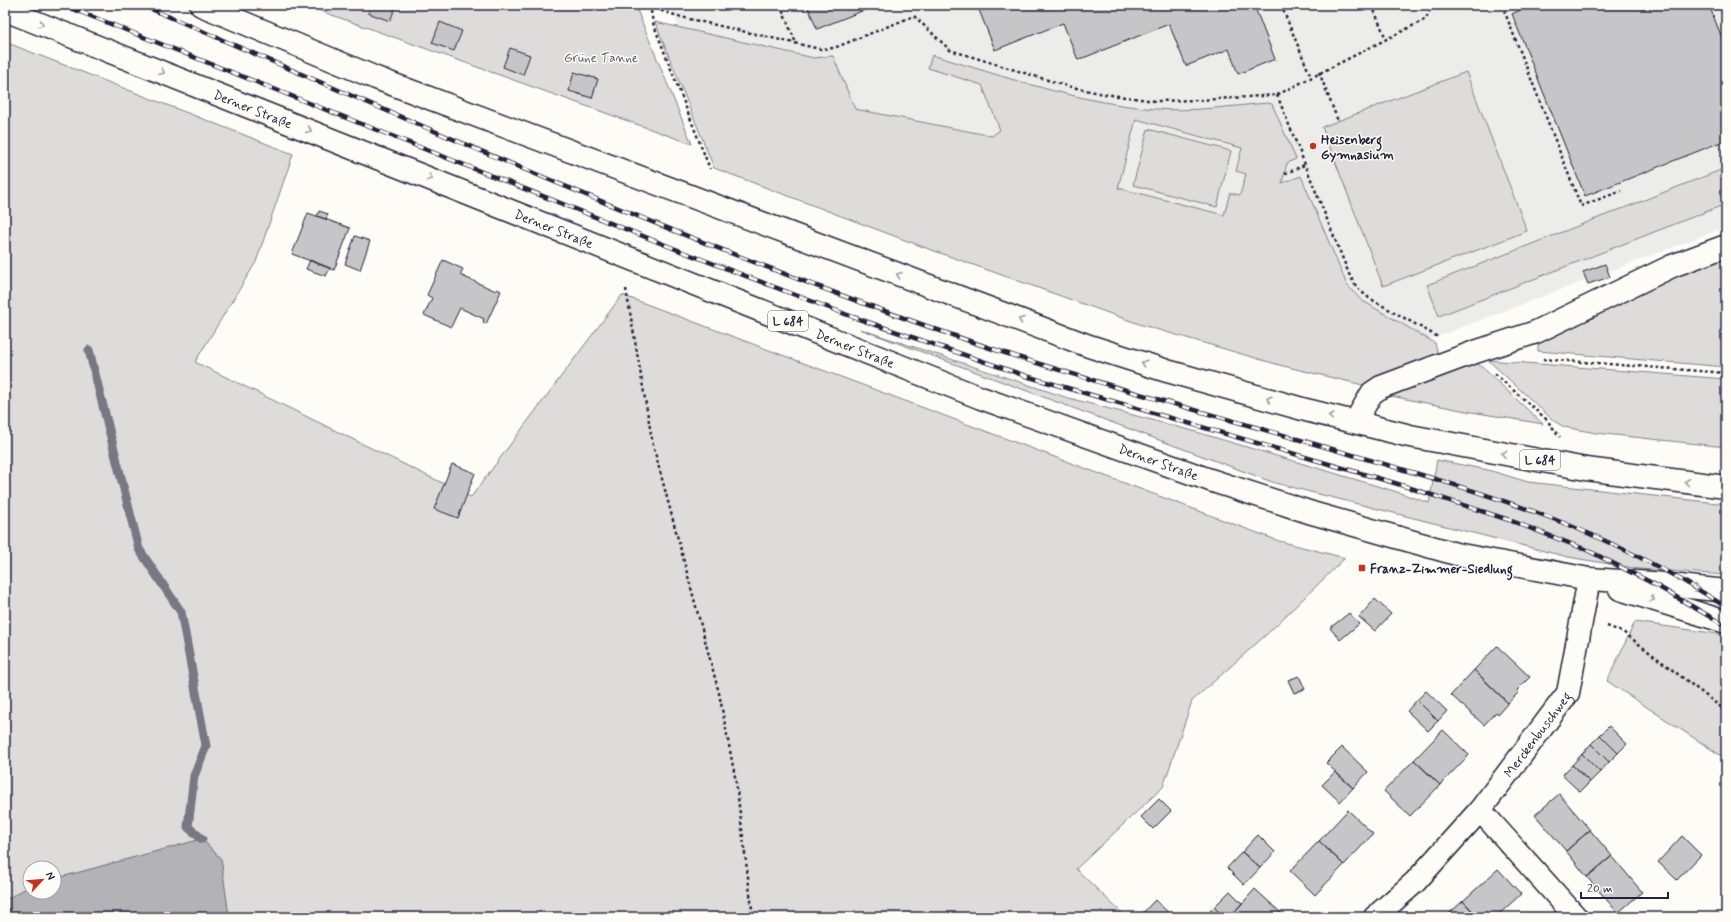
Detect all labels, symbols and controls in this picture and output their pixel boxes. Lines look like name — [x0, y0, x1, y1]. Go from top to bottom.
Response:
one-way arrow — [38, 20, 45, 28]
park label: Grüne Tanne — [564, 50, 638, 67]
one-way arrow — [158, 67, 166, 75]
street label: Derner Straße — [211, 87, 294, 133]
one-way arrow — [306, 126, 313, 134]
place label: Heisenberg Gymnasium — [1321, 132, 1394, 164]
marker: Heisenberg Gymnasium — [1308, 141, 1318, 151]
one-way arrow — [426, 174, 433, 182]
street label: Derner Straße — [512, 206, 596, 253]
one-way arrow — [896, 271, 903, 279]
road number: L 684 — [768, 311, 808, 331]
one-way arrow — [1018, 317, 1025, 325]
street label: Derner Straße — [813, 326, 897, 373]
one-way arrow — [1140, 359, 1147, 368]
one-way arrow — [1265, 395, 1272, 404]
one-way arrow — [1328, 412, 1335, 421]
street label: Derner Straße — [1116, 441, 1200, 485]
one-way arrow — [1501, 450, 1507, 458]
road number: L 684 — [1520, 450, 1560, 470]
one-way arrow — [1684, 478, 1690, 487]
place label: Franz-Zimmer-Siedlung — [1370, 561, 1513, 581]
marker: Franz-Zimmer-Siedlung — [1357, 563, 1367, 573]
one-way arrow — [1694, 584, 1700, 593]
one-way arrow — [1649, 595, 1656, 603]
street label: Merckenbuschweg — [1501, 689, 1577, 781]
north arrow — [22, 860, 62, 900]
text: N — [42, 870, 58, 882]
scale bar — [1581, 874, 1668, 900]
text: 20 m — [1587, 881, 1613, 897]

